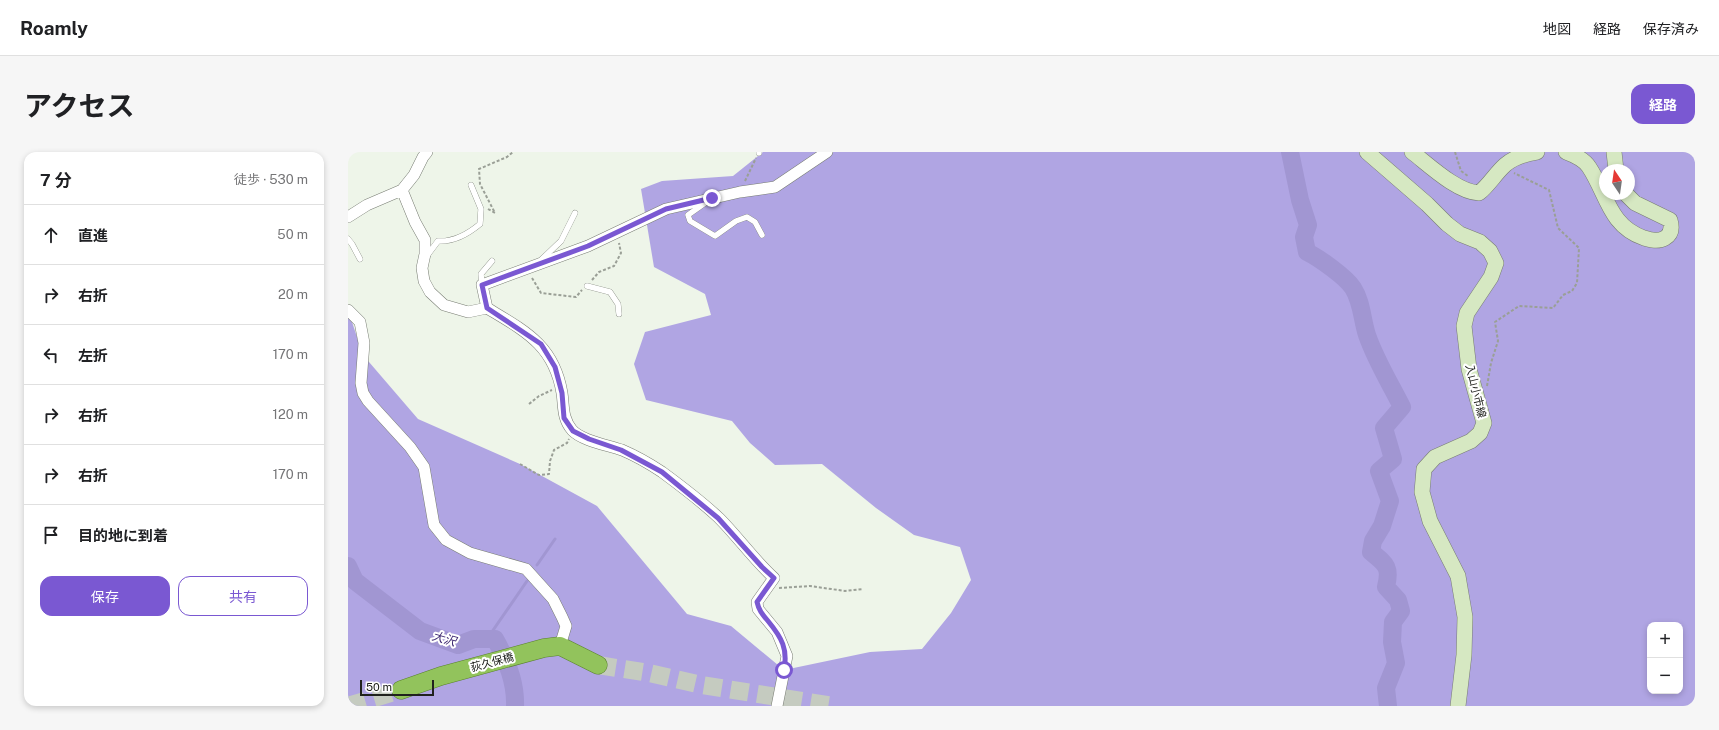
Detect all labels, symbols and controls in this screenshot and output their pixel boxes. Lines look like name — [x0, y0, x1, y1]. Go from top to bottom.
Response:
text: Roamly — [20, 17, 88, 39]
text: 地図 — [1543, 21, 1571, 37]
text: 経路 — [1593, 21, 1621, 37]
text: 保存済み — [1643, 21, 1699, 37]
button: 経路 — [1631, 84, 1695, 124]
text: アクセス — [24, 89, 135, 122]
north arrow — [1599, 164, 1635, 200]
text: 7 分 — [40, 170, 71, 190]
text: 徒歩 · 530 m — [234, 172, 308, 187]
route end — [703, 189, 721, 207]
icon: ahead — [40, 224, 62, 246]
text: 直進 — [78, 227, 108, 244]
text: 50 m — [277, 227, 308, 242]
icon: right — [40, 284, 62, 306]
text: 右折 — [78, 287, 108, 304]
text: 20 m — [278, 287, 308, 302]
icon: left — [40, 344, 62, 366]
text: 左折 — [78, 347, 108, 364]
text: 170 m — [273, 347, 308, 362]
street label: 入山小市線 — [1464, 363, 1488, 419]
icon: right — [40, 404, 62, 426]
text: 右折 — [78, 407, 108, 424]
text: 120 m — [273, 407, 308, 422]
icon: right — [40, 464, 62, 486]
text: 右折 — [78, 467, 108, 484]
text: 170 m — [273, 467, 308, 482]
icon: arrive — [40, 524, 62, 546]
text: 目的地に到着 — [78, 527, 168, 544]
button: 保存 — [40, 576, 170, 616]
button: 共有 — [178, 576, 308, 616]
map controls — [1647, 622, 1683, 694]
button: + — [1647, 622, 1683, 658]
water label: 大沢 — [431, 629, 459, 650]
street label: 荻久保橋 — [469, 651, 515, 673]
button: − — [1647, 658, 1683, 694]
route start — [775, 661, 793, 679]
scale bar — [360, 678, 434, 697]
text: 50 m — [366, 681, 392, 693]

